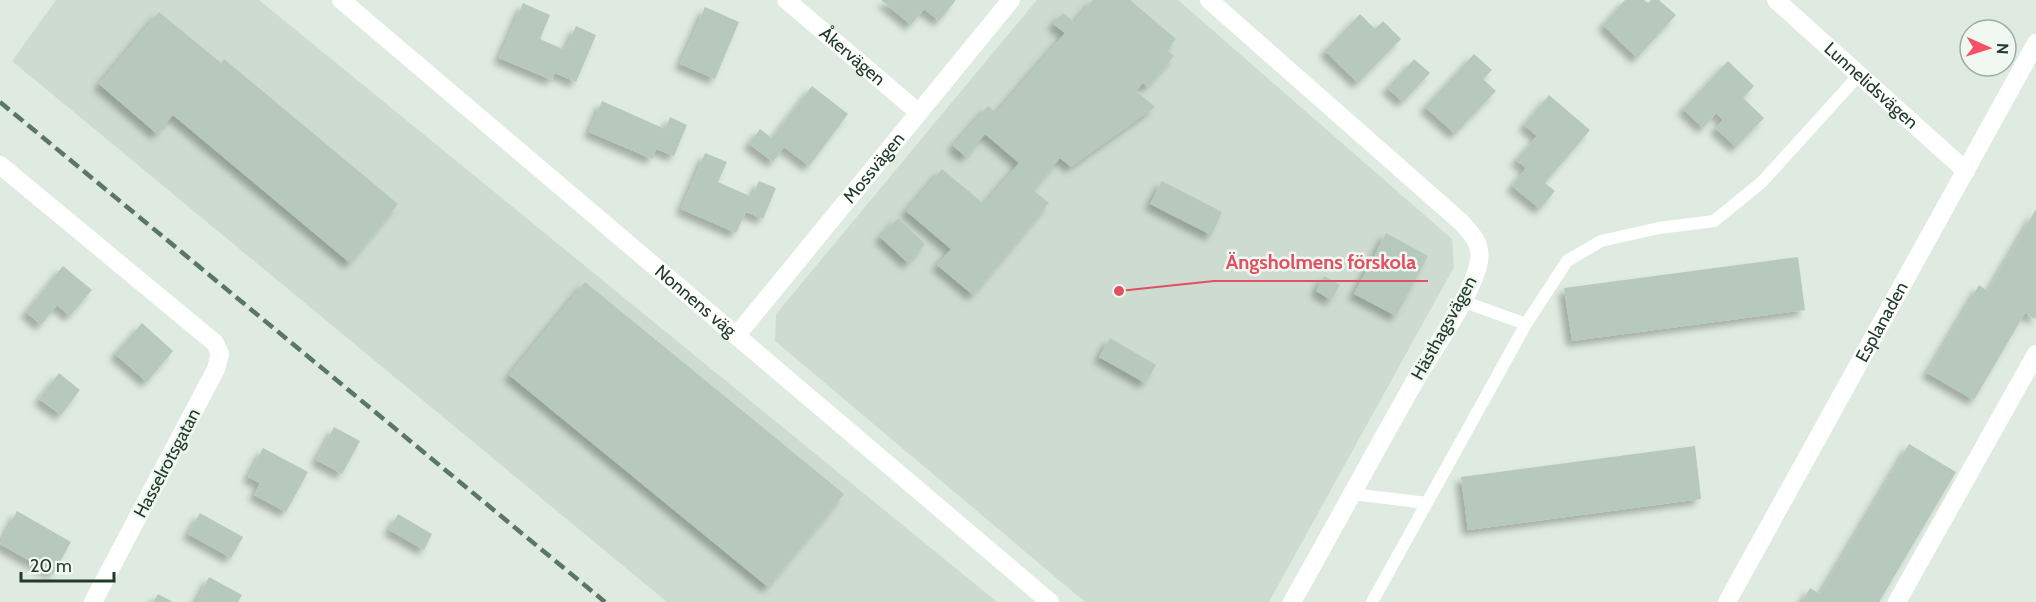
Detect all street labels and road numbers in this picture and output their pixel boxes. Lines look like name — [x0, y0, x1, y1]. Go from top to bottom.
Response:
street label: Åkervägen — [815, 22, 890, 90]
street label: Lunnelidsvägen — [1820, 38, 1923, 134]
street label: Mossvägen — [838, 128, 909, 208]
street label: Nonnens väg — [650, 260, 741, 342]
street label: Hästhagsvägen — [1406, 272, 1482, 384]
street label: Esplanaden — [1851, 278, 1913, 366]
street label: Hasselrotsgatan — [129, 405, 205, 521]

